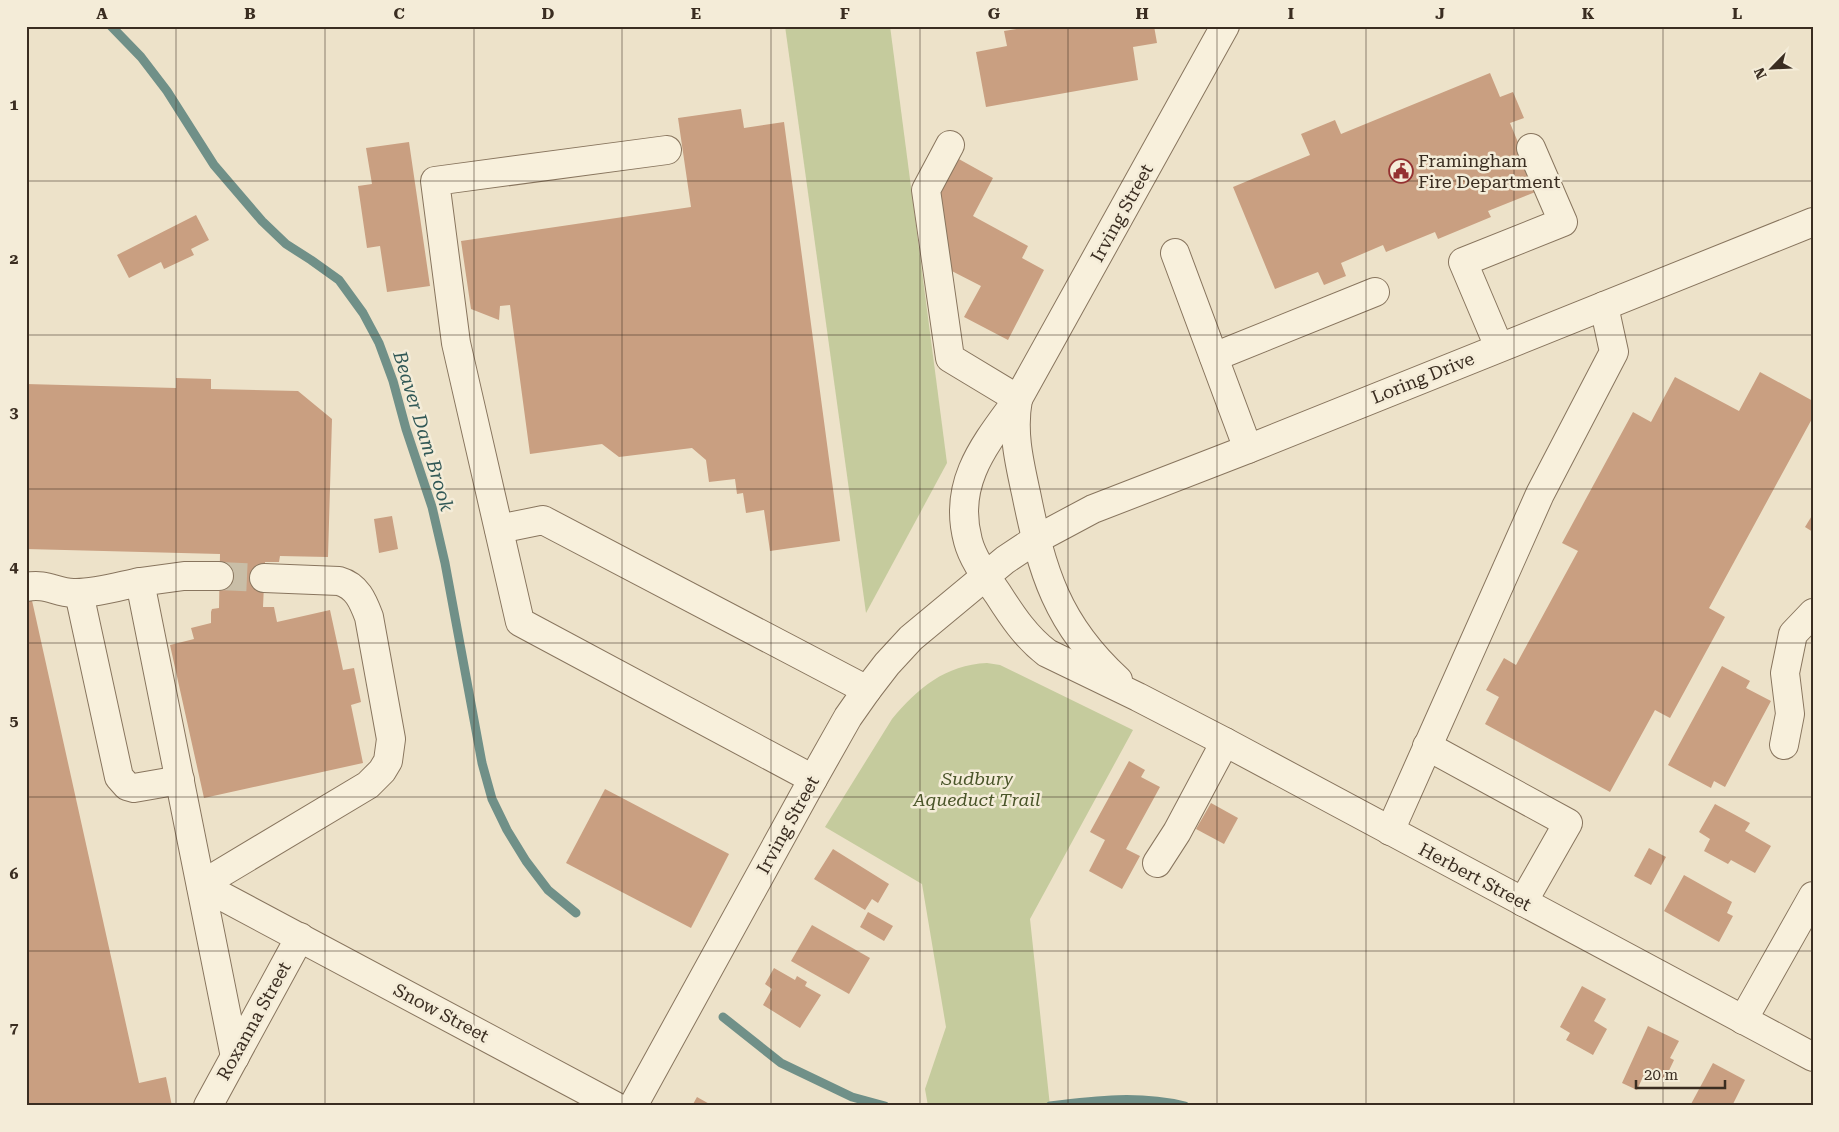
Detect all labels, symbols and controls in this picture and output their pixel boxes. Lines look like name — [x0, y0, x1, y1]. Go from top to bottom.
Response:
text: A — [96, 4, 108, 23]
text: B — [244, 4, 256, 23]
text: C — [393, 4, 405, 23]
text: D — [542, 4, 555, 23]
text: E — [691, 4, 701, 23]
text: F — [840, 4, 850, 23]
text: G — [988, 4, 1001, 23]
text: H — [1135, 4, 1149, 23]
text: I — [1288, 4, 1294, 23]
text: J — [1435, 4, 1445, 23]
text: K — [1582, 4, 1595, 23]
text: L — [1732, 4, 1742, 23]
north arrow — [1746, 42, 1796, 92]
text: N — [1751, 65, 1770, 81]
text: 1 — [10, 95, 19, 114]
place label: Framingham Fire Department — [1418, 150, 1561, 192]
public building icon: Framingham Fire Department — [1388, 158, 1414, 184]
street label: Irving Street — [1086, 160, 1157, 265]
text: 2 — [10, 249, 19, 268]
water label: Beaver Dam Brook — [388, 347, 459, 515]
street label: Loring Drive — [1368, 347, 1477, 408]
text: 3 — [10, 403, 19, 422]
text: 4 — [10, 557, 19, 576]
text: 5 — [10, 711, 19, 730]
park label: Sudbury Aqueduct Trail — [913, 768, 1040, 810]
street label: Irving Street — [752, 772, 823, 877]
street label: Herbert Street — [1415, 838, 1535, 915]
text: 6 — [10, 864, 19, 883]
street label: Roxanna Street — [212, 958, 295, 1084]
street label: Snow Street — [390, 979, 493, 1047]
text: 7 — [10, 1018, 19, 1037]
scale bar — [1636, 1057, 1725, 1089]
text: 20 m — [1644, 1066, 1679, 1084]

